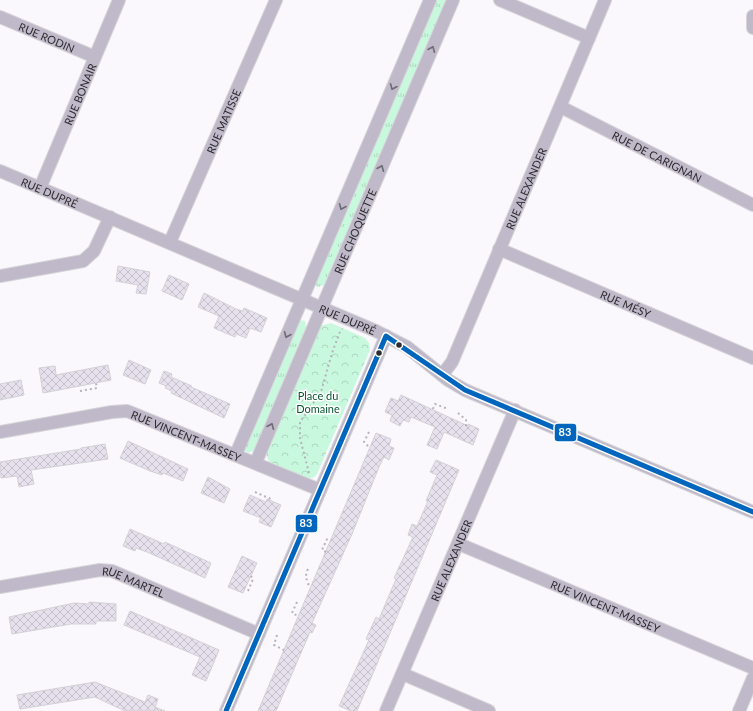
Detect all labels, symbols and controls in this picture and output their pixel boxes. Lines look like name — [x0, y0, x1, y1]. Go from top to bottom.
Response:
street label: RUE RODIN — [17, 19, 77, 54]
one-way arrow — [428, 46, 436, 53]
street label: RUE BONAIR — [61, 61, 98, 127]
one-way arrow — [390, 83, 398, 91]
street label: RUE MATISSE — [203, 87, 243, 155]
street label: RUE DE CARIGNAN — [610, 128, 704, 184]
street label: RUE ALEXANDER — [502, 145, 549, 231]
one-way arrow — [376, 165, 384, 173]
street label: RUE DUPRÉ — [19, 174, 80, 210]
street label: RUE CHOQUETTE — [331, 187, 378, 276]
one-way arrow — [339, 203, 347, 210]
street label: RUE MÉSY — [599, 287, 653, 320]
street label: RUE DUPRÉ — [317, 301, 378, 337]
one-way arrow — [284, 331, 292, 339]
unlabelled marker — [394, 340, 404, 350]
unlabelled marker — [374, 348, 384, 358]
park label: Place du Domaine — [296, 389, 340, 415]
street label: RUE VINCENT-MASSEY — [130, 407, 243, 464]
one-way arrow — [266, 423, 274, 431]
line badge: 83 — [554, 423, 577, 442]
text: 83 — [559, 425, 571, 438]
line badge: 83 — [295, 514, 318, 533]
text: 83 — [300, 516, 312, 529]
street label: RUE ALEXANDER — [427, 517, 474, 603]
street label: RUE MARTEL — [102, 564, 167, 600]
street label: RUE VINCENT-MASSEY — [549, 577, 662, 635]

